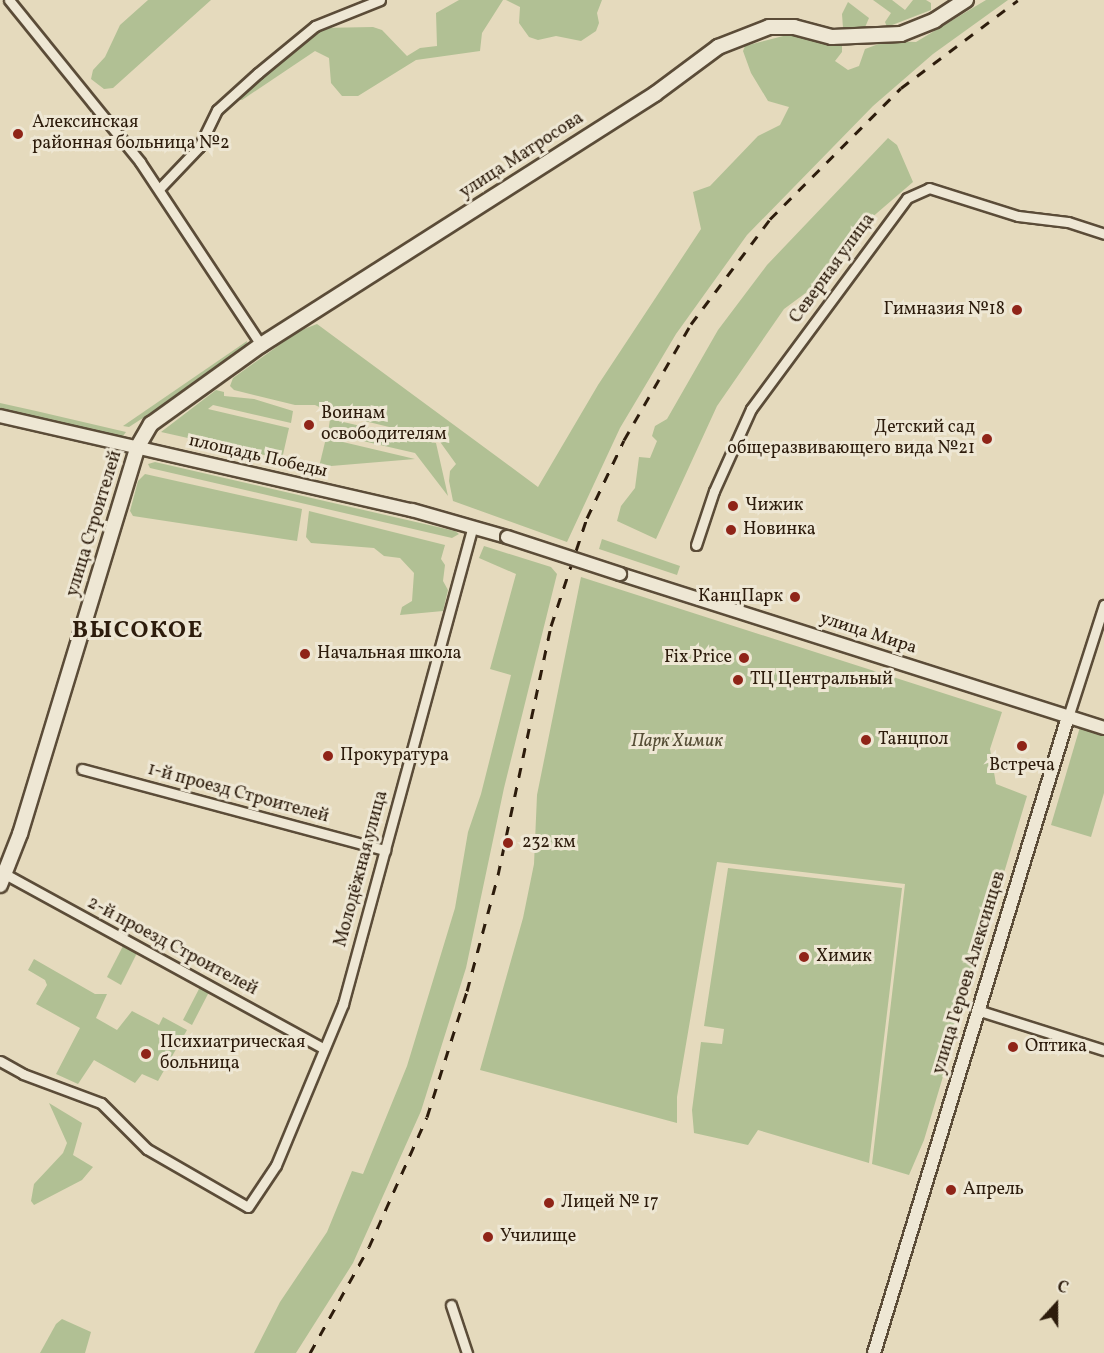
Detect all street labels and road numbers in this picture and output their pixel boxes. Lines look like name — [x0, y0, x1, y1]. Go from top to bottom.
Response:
street label: улица Матросова — [456, 108, 588, 204]
street label: Северная улица — [786, 210, 880, 328]
street label: площадь Победы — [187, 431, 329, 483]
street label: улица Строителей — [63, 448, 127, 600]
street label: улица Мира — [817, 608, 919, 660]
street label: 1-й проезд Строителей — [145, 759, 331, 829]
street label: Молодёжная улица — [331, 788, 393, 950]
street label: улица Героев Алексинцев — [929, 869, 1011, 1077]
street label: 2-й проезд Строителей — [83, 893, 261, 1001]

